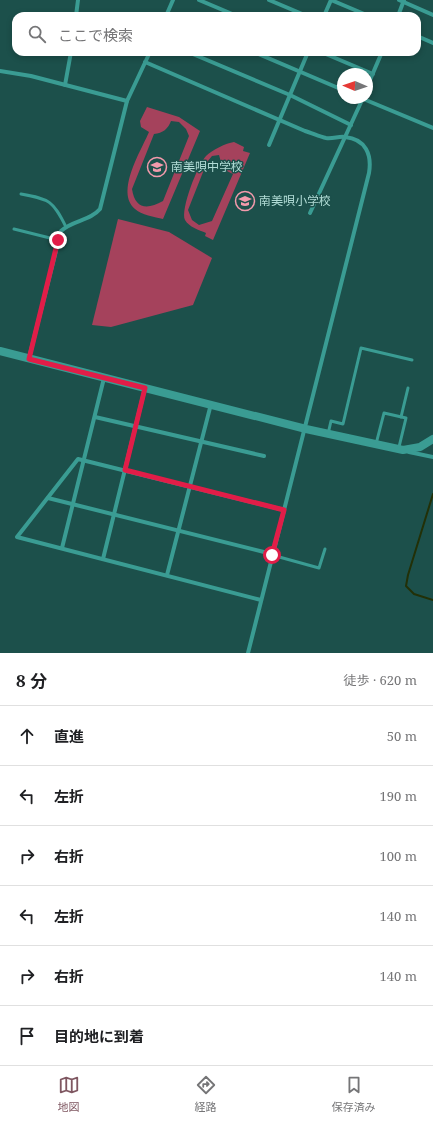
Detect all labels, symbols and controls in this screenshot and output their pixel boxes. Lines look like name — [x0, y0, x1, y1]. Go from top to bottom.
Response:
search box — [12, 12, 421, 56]
icon: search — [26, 23, 48, 45]
text: ここで検索 — [58, 25, 133, 45]
north arrow — [337, 68, 373, 104]
school or university icon: 南美唄中学校 — [146, 156, 168, 178]
place label: 南美唄中学校 — [171, 158, 243, 175]
school or university icon: 南美唄小学校 — [234, 190, 256, 212]
place label: 南美唄小学校 — [259, 192, 331, 209]
route end — [49, 231, 67, 249]
route start — [263, 546, 281, 564]
text: 8 分 — [16, 669, 47, 692]
text: 徒歩 · 620 m — [344, 671, 417, 689]
icon: ahead — [16, 725, 38, 747]
text: 直進 — [54, 726, 84, 746]
text: 50 m — [387, 727, 417, 745]
icon: left — [16, 785, 38, 807]
text: 左折 — [54, 786, 84, 806]
text: 190 m — [380, 787, 417, 805]
icon: right — [16, 845, 38, 867]
text: 右折 — [54, 846, 84, 866]
text: 100 m — [380, 847, 417, 865]
icon: left — [16, 905, 38, 927]
text: 左折 — [54, 906, 84, 926]
text: 140 m — [380, 907, 417, 925]
icon: right — [16, 965, 38, 987]
text: 右折 — [54, 966, 84, 986]
text: 140 m — [380, 967, 417, 985]
icon: arrive — [16, 1025, 38, 1047]
text: 目的地に到着 — [54, 1026, 144, 1046]
tab: 地図 — [58, 1074, 80, 1114]
tab: 経路 — [195, 1074, 217, 1114]
tab: 保存済み — [332, 1074, 376, 1114]

